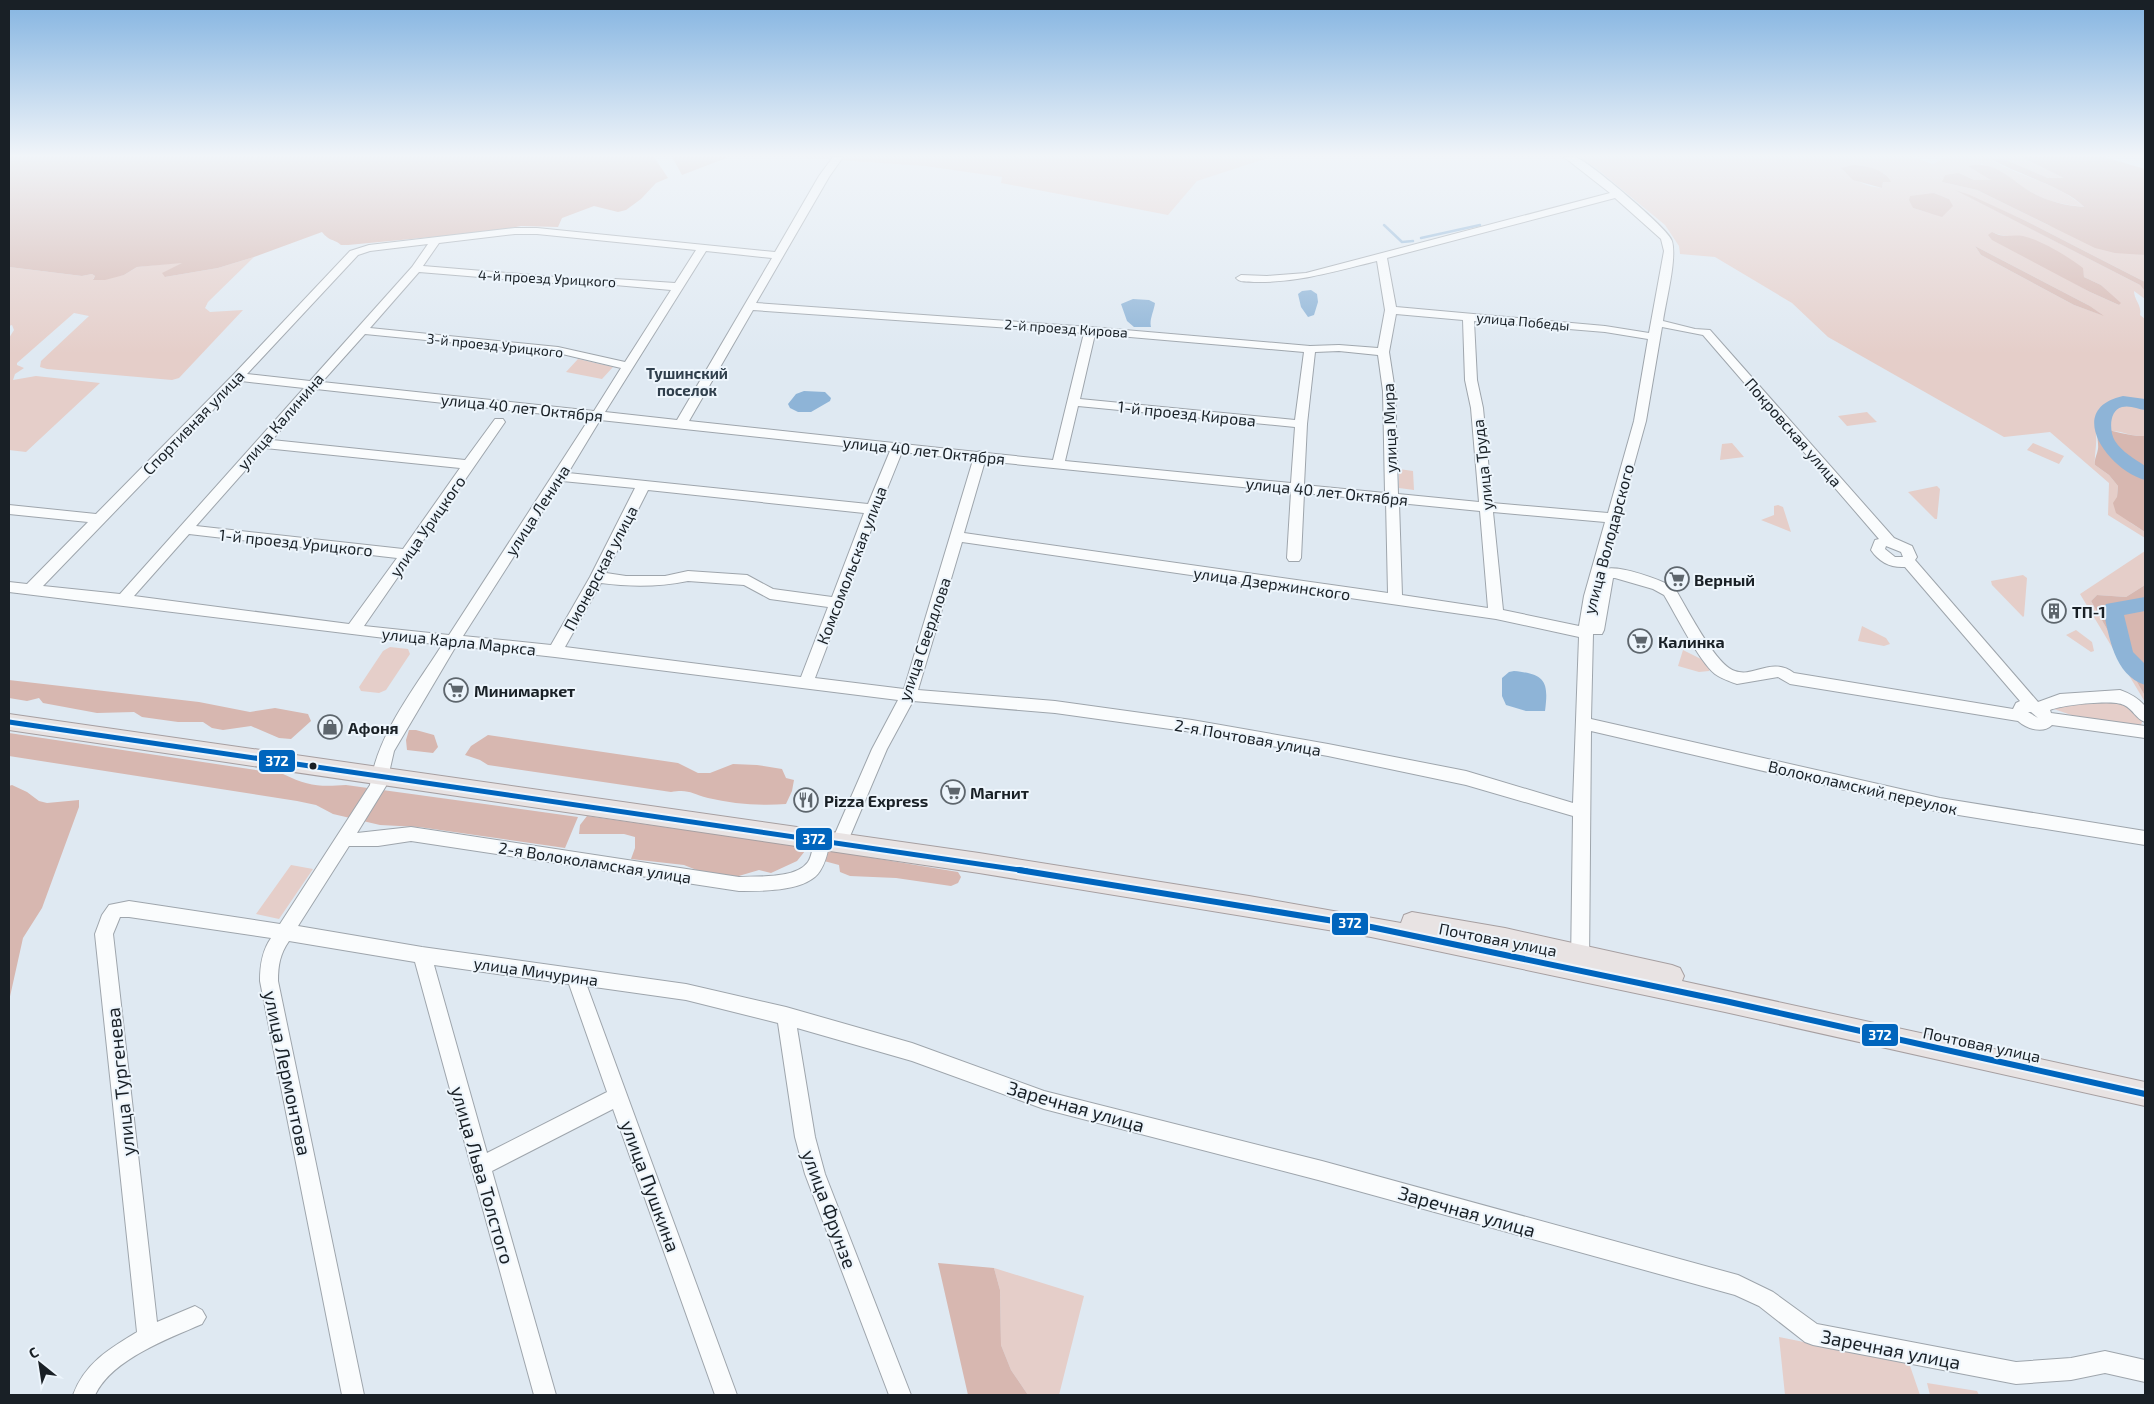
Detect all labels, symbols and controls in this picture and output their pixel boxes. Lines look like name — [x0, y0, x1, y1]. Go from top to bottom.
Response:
street label: 4-й проезд Урицкого — [478, 266, 616, 290]
street label: улица Победы — [1476, 308, 1570, 334]
street label: 2-й проезд Кирова — [1004, 315, 1128, 341]
street label: 3-й проезд Урицкого — [426, 329, 564, 361]
district label: Тушинский поселок — [646, 364, 728, 399]
street label: Спортивная улица — [138, 366, 248, 479]
street label: улица Калинина — [233, 369, 328, 474]
street label: Покровская улица — [1741, 374, 1846, 491]
street label: улица Мира — [1378, 383, 1401, 473]
street label: улица 40 лет Октября — [440, 389, 604, 426]
street label: 1-й проезд Кирова — [1117, 396, 1257, 430]
street label: улица Труда — [1468, 418, 1497, 512]
street label: улица 40 лет Октября — [842, 432, 1006, 469]
street label: улица Ленина — [501, 461, 574, 559]
street label: улица Володарского — [1579, 462, 1638, 616]
street label: улица Урицкого — [385, 472, 470, 581]
street label: улица 40 лет Октября — [1245, 473, 1409, 510]
street label: Комсомольская улица — [812, 483, 891, 647]
street label: Пионерская улица — [559, 502, 642, 634]
street label: 1-й проезд Урицкого — [218, 524, 374, 560]
street label: улица Дзержинского — [1192, 563, 1352, 604]
supermarket icon: Верный — [1664, 566, 1690, 592]
place label: Верный — [1694, 570, 1755, 589]
street label: улица Свердлова — [894, 575, 955, 704]
building icon: ТП-1 — [2041, 598, 2067, 624]
place label: ТП-1 — [2072, 602, 2106, 621]
street label: улица Карла Маркса — [381, 623, 537, 660]
supermarket icon: Калинка — [1627, 628, 1653, 654]
place label: Калинка — [1658, 632, 1725, 651]
supermarket icon: Минимаркет — [443, 677, 469, 703]
place label: Минимаркет — [474, 681, 575, 700]
shop icon: Афоня — [317, 714, 343, 740]
street label: 2-я Почтовая улица — [1173, 715, 1323, 760]
place label: Афоня — [348, 718, 399, 737]
line badge: 372 — [258, 749, 296, 773]
text: 372 — [265, 752, 289, 769]
street label: Волоколамский переулок — [1766, 756, 1960, 819]
unlabelled marker — [308, 761, 318, 771]
supermarket icon: Магнит — [940, 779, 966, 805]
place label: Магнит — [970, 783, 1029, 802]
restaurant icon: Pizza Express — [793, 787, 819, 813]
place label: Pizza Express — [824, 791, 928, 810]
line badge: 372 — [795, 827, 833, 851]
text: 372 — [802, 830, 826, 847]
street label: 2-я Волоколамская улица — [497, 837, 693, 888]
line badge: 372 — [1331, 912, 1369, 936]
text: 372 — [1338, 914, 1362, 931]
street label: Почтовая улица — [1437, 918, 1559, 961]
street label: улица Мичурина — [472, 953, 600, 990]
street label: улица Лермонтова — [258, 988, 317, 1158]
street label: улица Тургенева — [101, 1006, 140, 1157]
street label: Почтовая улица — [1921, 1022, 2043, 1067]
line badge: 372 — [1861, 1023, 1899, 1047]
text: 372 — [1868, 1026, 1892, 1043]
street label: Заречная улица — [1005, 1075, 1147, 1138]
street label: улица Льва Толстого — [446, 1083, 519, 1267]
street label: улица Пушкина — [616, 1117, 685, 1255]
street label: улица Фрунзе — [797, 1146, 862, 1272]
street label: Заречная улица — [1396, 1180, 1538, 1243]
street label: Заречная улица — [1819, 1324, 1963, 1375]
north arrow — [15, 1339, 65, 1389]
text: С — [25, 1343, 41, 1362]

